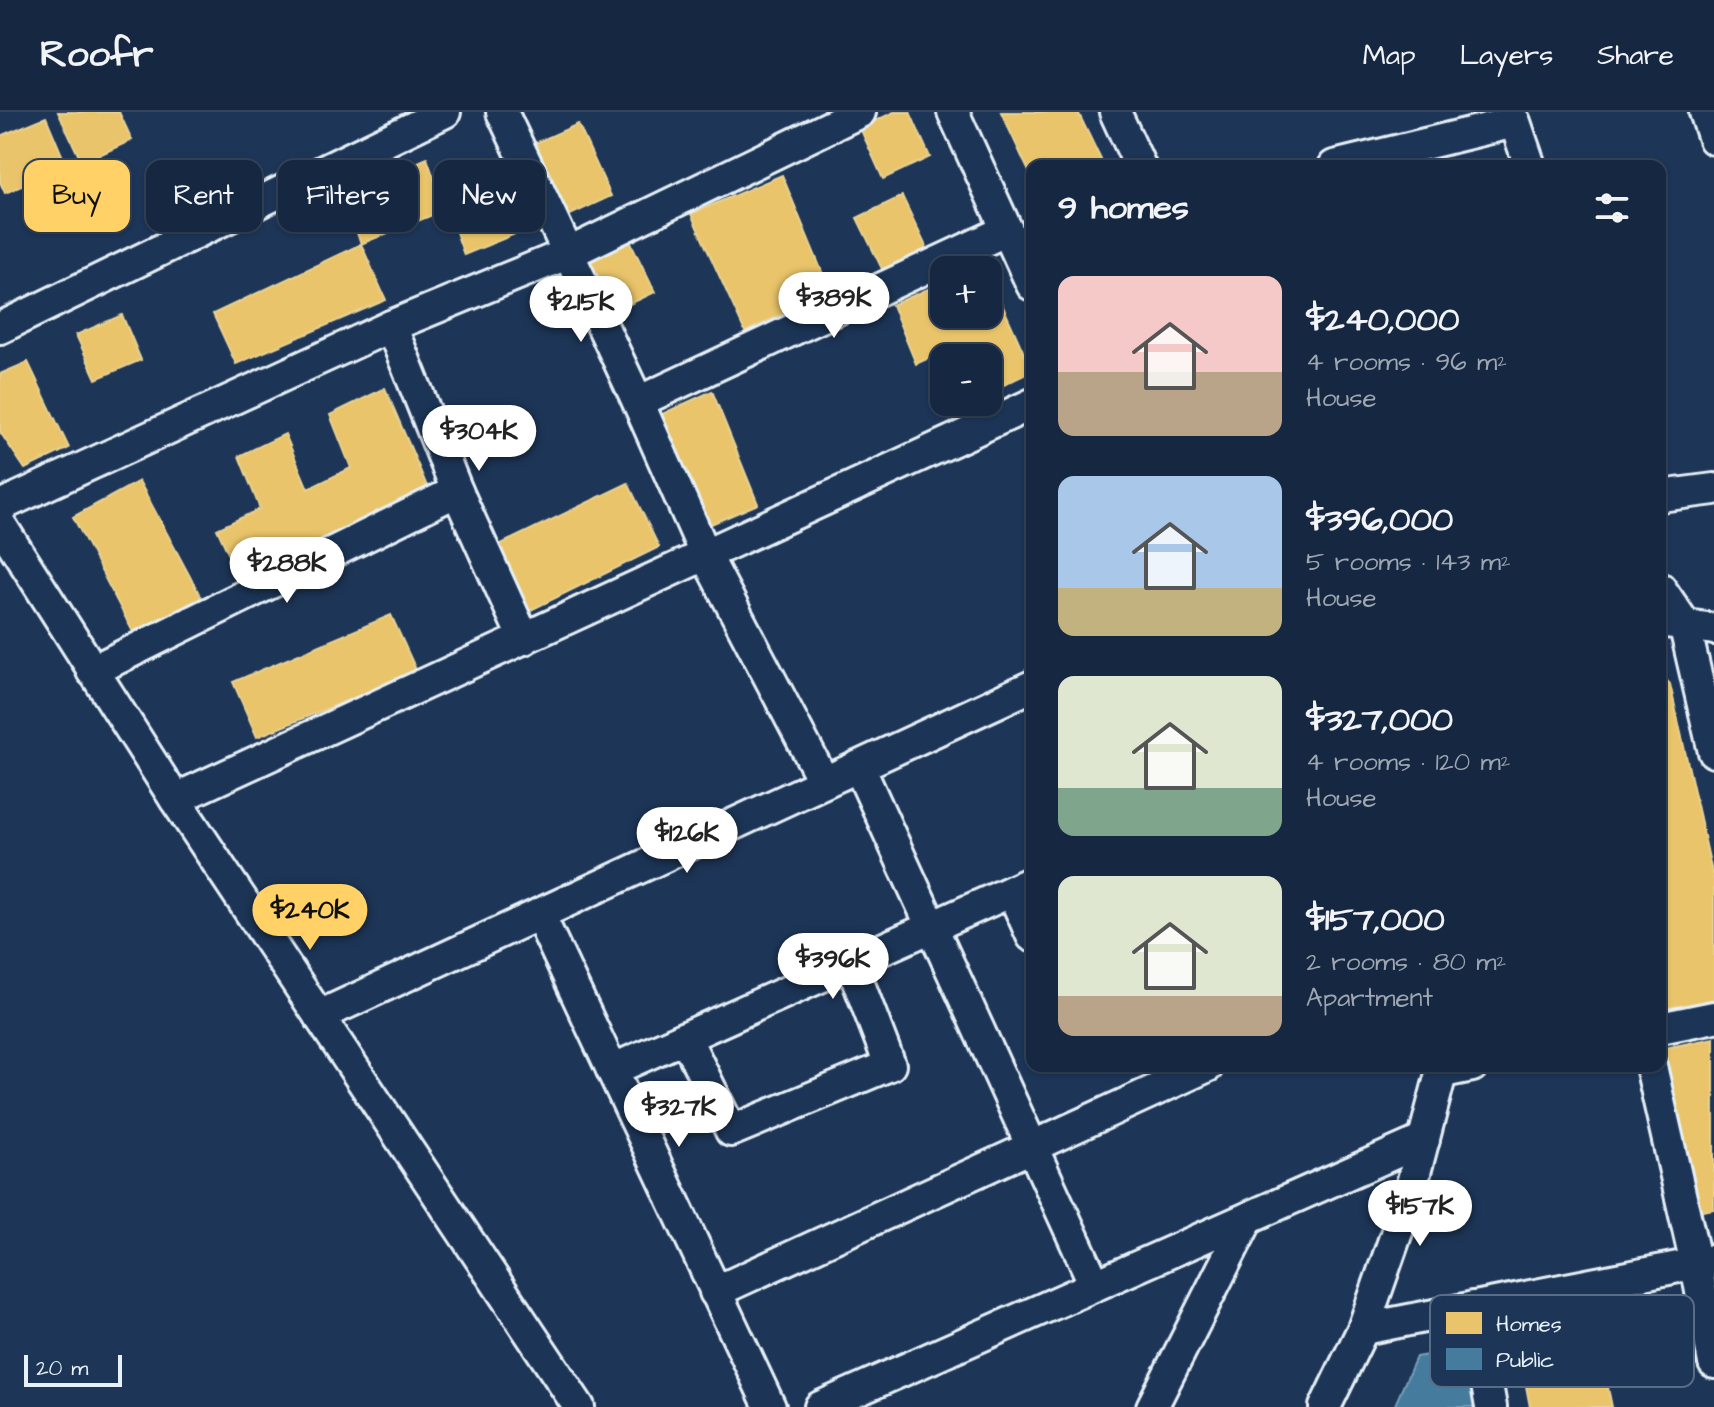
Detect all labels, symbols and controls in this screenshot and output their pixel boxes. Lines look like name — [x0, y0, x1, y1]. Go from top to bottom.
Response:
text: Roofr — [40, 29, 153, 81]
text: Map — [1363, 36, 1416, 75]
text: Layers — [1460, 36, 1553, 75]
text: Share — [1597, 36, 1674, 75]
chip: Buy — [24, 160, 130, 232]
chip: Rent — [146, 160, 262, 232]
chip: Filters — [278, 160, 418, 232]
chip: New — [434, 160, 545, 232]
text: 9 homes — [1058, 184, 1189, 232]
icon: filters — [1590, 186, 1634, 230]
map controls — [930, 256, 1002, 416]
button: + — [930, 256, 1002, 328]
pin: $389K — [778, 272, 890, 340]
pin: $215K — [525, 276, 637, 344]
text: $389K — [796, 280, 872, 316]
text: $215K — [548, 284, 614, 320]
text: $240,000 — [1306, 296, 1459, 344]
icon: home — [1122, 308, 1218, 404]
button: − — [930, 344, 1002, 416]
text: 4 rooms · 96 m² — [1306, 344, 1507, 380]
text: House — [1306, 380, 1377, 416]
pin: $304K — [423, 405, 535, 473]
text: $304K — [440, 413, 518, 449]
text: $396,000 — [1306, 496, 1453, 544]
icon: home — [1122, 508, 1218, 604]
pin: $288K — [231, 537, 343, 605]
text: 5 rooms · 143 m² — [1306, 544, 1511, 580]
text: $288K — [248, 545, 326, 581]
text: House — [1306, 580, 1377, 616]
text: $327,000 — [1306, 696, 1453, 744]
icon: home — [1122, 708, 1218, 804]
text: 4 rooms · 120 m² — [1306, 744, 1510, 780]
text: House — [1306, 780, 1377, 816]
pin: $126K — [631, 807, 743, 875]
text: $126K — [655, 815, 719, 851]
pin: $240K — [254, 884, 366, 952]
text: $240K — [270, 892, 350, 928]
text: $157,000 — [1306, 896, 1445, 944]
icon: home — [1122, 908, 1218, 1004]
pin: $396K — [777, 933, 889, 1001]
text: $396K — [796, 941, 870, 977]
text: 2 rooms · 80 m² — [1306, 944, 1506, 980]
text: Apartment — [1306, 980, 1433, 1016]
pin: $327K — [623, 1081, 735, 1149]
text: $327K — [642, 1089, 716, 1125]
pin: $157K — [1364, 1180, 1476, 1248]
text: $157K — [1386, 1188, 1454, 1224]
legend — [1430, 1295, 1694, 1387]
text: Homes — [1496, 1309, 1562, 1340]
text: Public — [1496, 1345, 1554, 1376]
scale bar — [24, 1351, 122, 1387]
text: 20 m — [36, 1353, 88, 1384]

